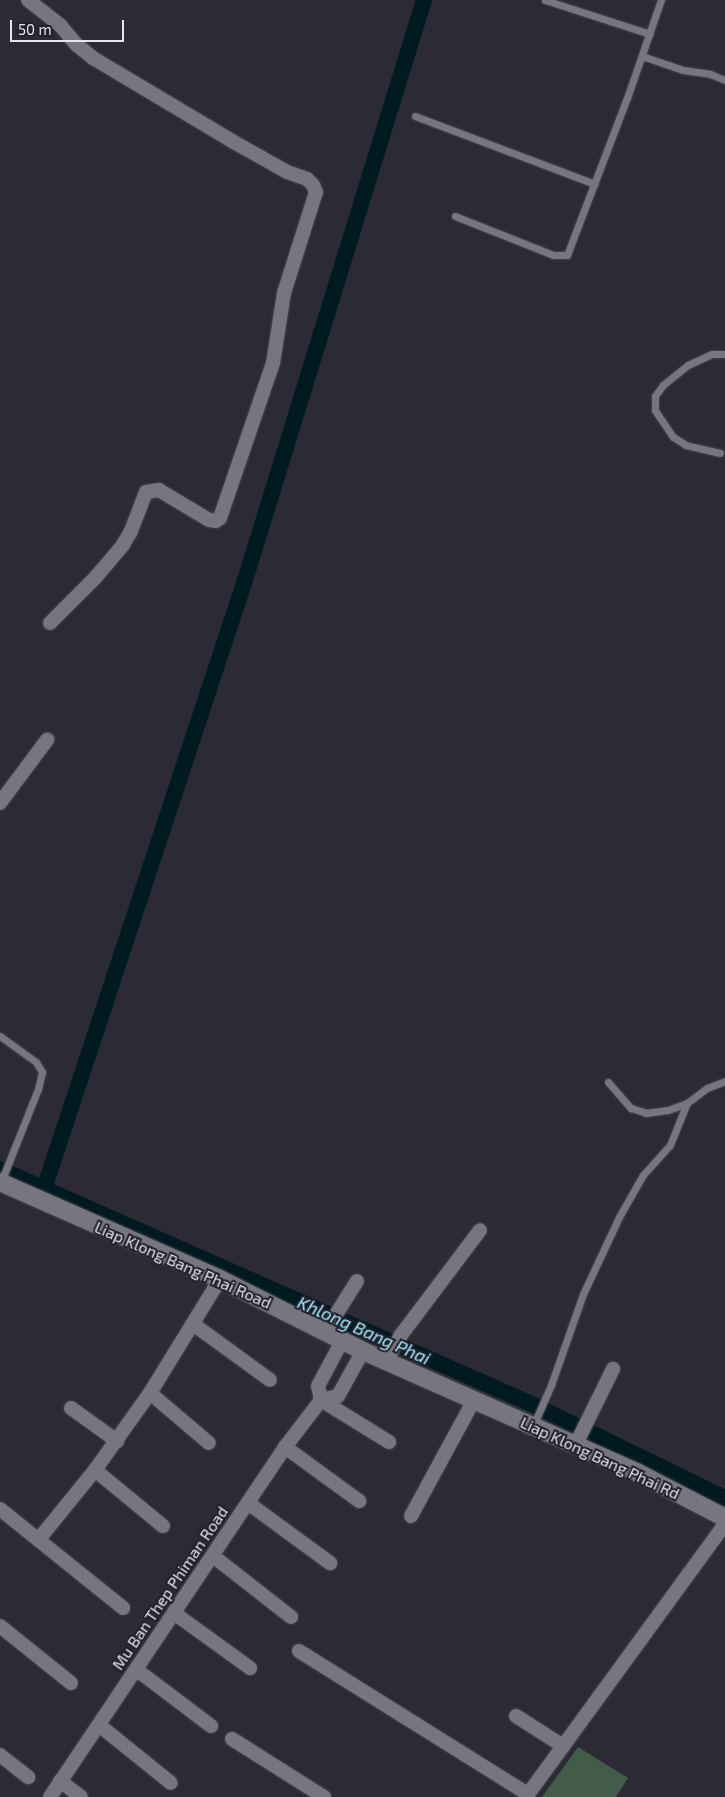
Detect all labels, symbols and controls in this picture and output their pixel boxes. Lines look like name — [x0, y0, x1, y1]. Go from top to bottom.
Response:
scale bar — [12, 10, 126, 42]
text: 50 m — [18, 20, 52, 38]
street label: Liap Klong Bang Phai Road — [92, 1217, 274, 1313]
water label: Khlong Bang Phai — [294, 1291, 434, 1369]
street label: Liap Klong Bang Phai Rd — [517, 1413, 683, 1503]
street label: Mu Ban Thep Phiman Road — [108, 1502, 232, 1674]

